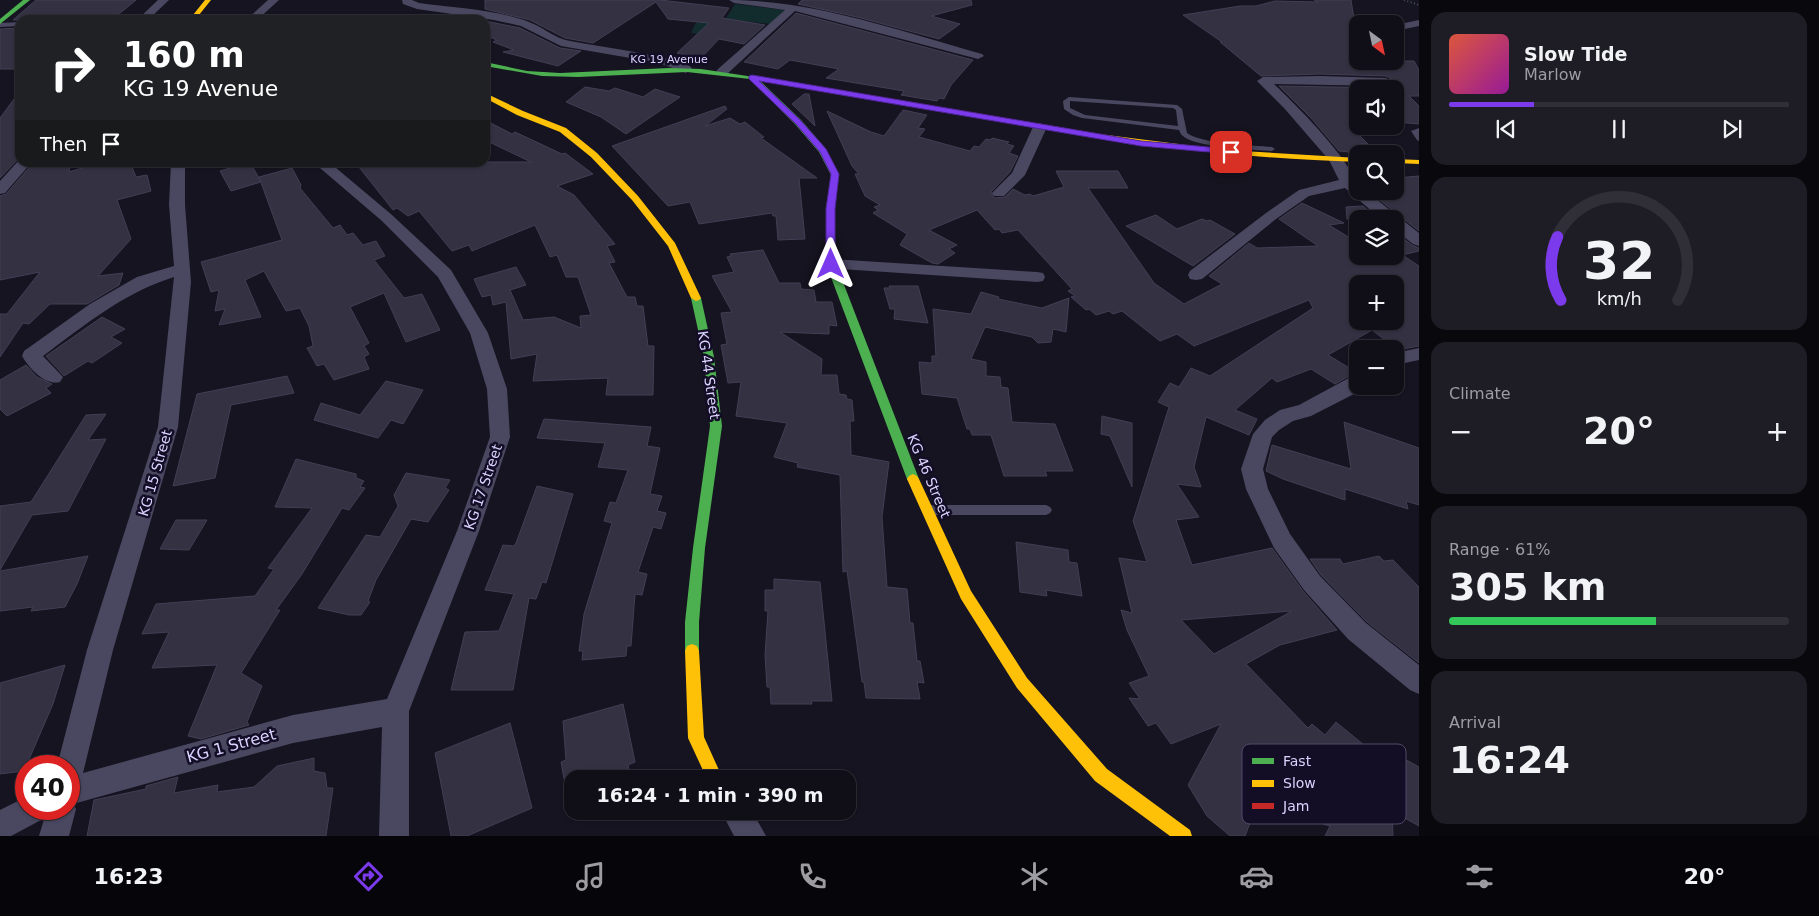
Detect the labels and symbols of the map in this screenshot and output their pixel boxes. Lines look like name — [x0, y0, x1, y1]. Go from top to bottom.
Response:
north arrow — [1349, 15, 1404, 70]
street label: KG 19 Avenue — [630, 53, 708, 66]
pin — [1210, 131, 1252, 173]
position arrow — [804, 237, 856, 289]
street label: KG 44 Street — [695, 330, 723, 421]
street label: KG 15 Street — [135, 427, 175, 518]
street label: KG 46 Street — [904, 432, 954, 521]
street label: KG 17 Street — [461, 442, 505, 532]
street label: KG 1 Street — [184, 724, 278, 767]
legend — [1242, 744, 1406, 824]
text: Fast — [1283, 753, 1312, 769]
speed limit sign: 40 — [15, 755, 80, 820]
text: Slow — [1283, 775, 1316, 791]
text: Jam — [1282, 798, 1309, 814]

